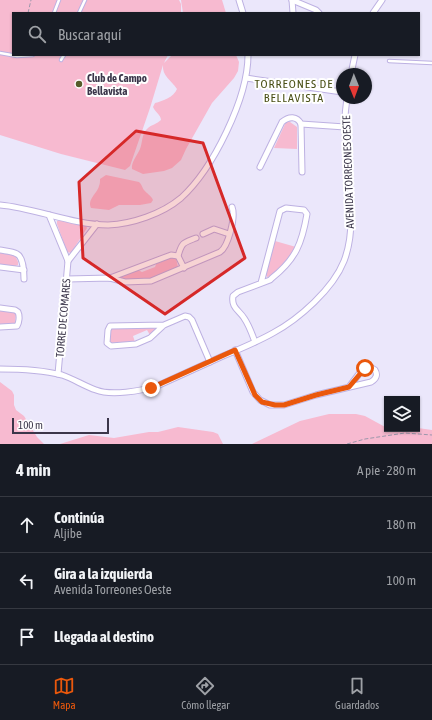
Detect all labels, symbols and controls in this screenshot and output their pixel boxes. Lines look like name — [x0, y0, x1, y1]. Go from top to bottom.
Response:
search box — [12, 12, 420, 56]
icon: search — [26, 23, 48, 45]
text: Buscar aquí — [58, 26, 121, 43]
north arrow — [336, 68, 372, 104]
place label: Club de Campo Bellavista — [87, 72, 147, 97]
district label: TORREONES DE BELLAVISTA — [255, 77, 333, 105]
marker: Club de Campo Bellavista — [74, 79, 84, 89]
street label: AVENIDA TORREONES OESTE — [340, 115, 356, 229]
street label: TORRE DE COMARES — [54, 278, 72, 358]
route start — [356, 359, 374, 377]
route end — [142, 379, 160, 397]
map controls — [384, 396, 420, 432]
button: layers — [384, 396, 420, 432]
scale bar — [12, 416, 109, 435]
text: 100 m — [18, 419, 43, 431]
text: 4 min — [16, 460, 51, 480]
text: A pie · 280 m — [357, 463, 416, 478]
text: Continúa — [54, 509, 104, 526]
icon: ahead — [16, 514, 38, 536]
text: 180 m — [387, 517, 416, 532]
text: Aljibe — [54, 526, 82, 541]
text: Gira a la izquierda — [54, 565, 152, 582]
icon: left — [16, 570, 38, 592]
text: 100 m — [387, 573, 416, 588]
text: Avenida Torreones Oeste — [54, 582, 172, 597]
icon: arrive — [16, 626, 38, 648]
text: Llegada al destino — [54, 628, 154, 645]
tab: Mapa — [53, 675, 76, 711]
tab: Cómo llegar — [181, 675, 230, 711]
tab: Guardados — [335, 675, 379, 711]

